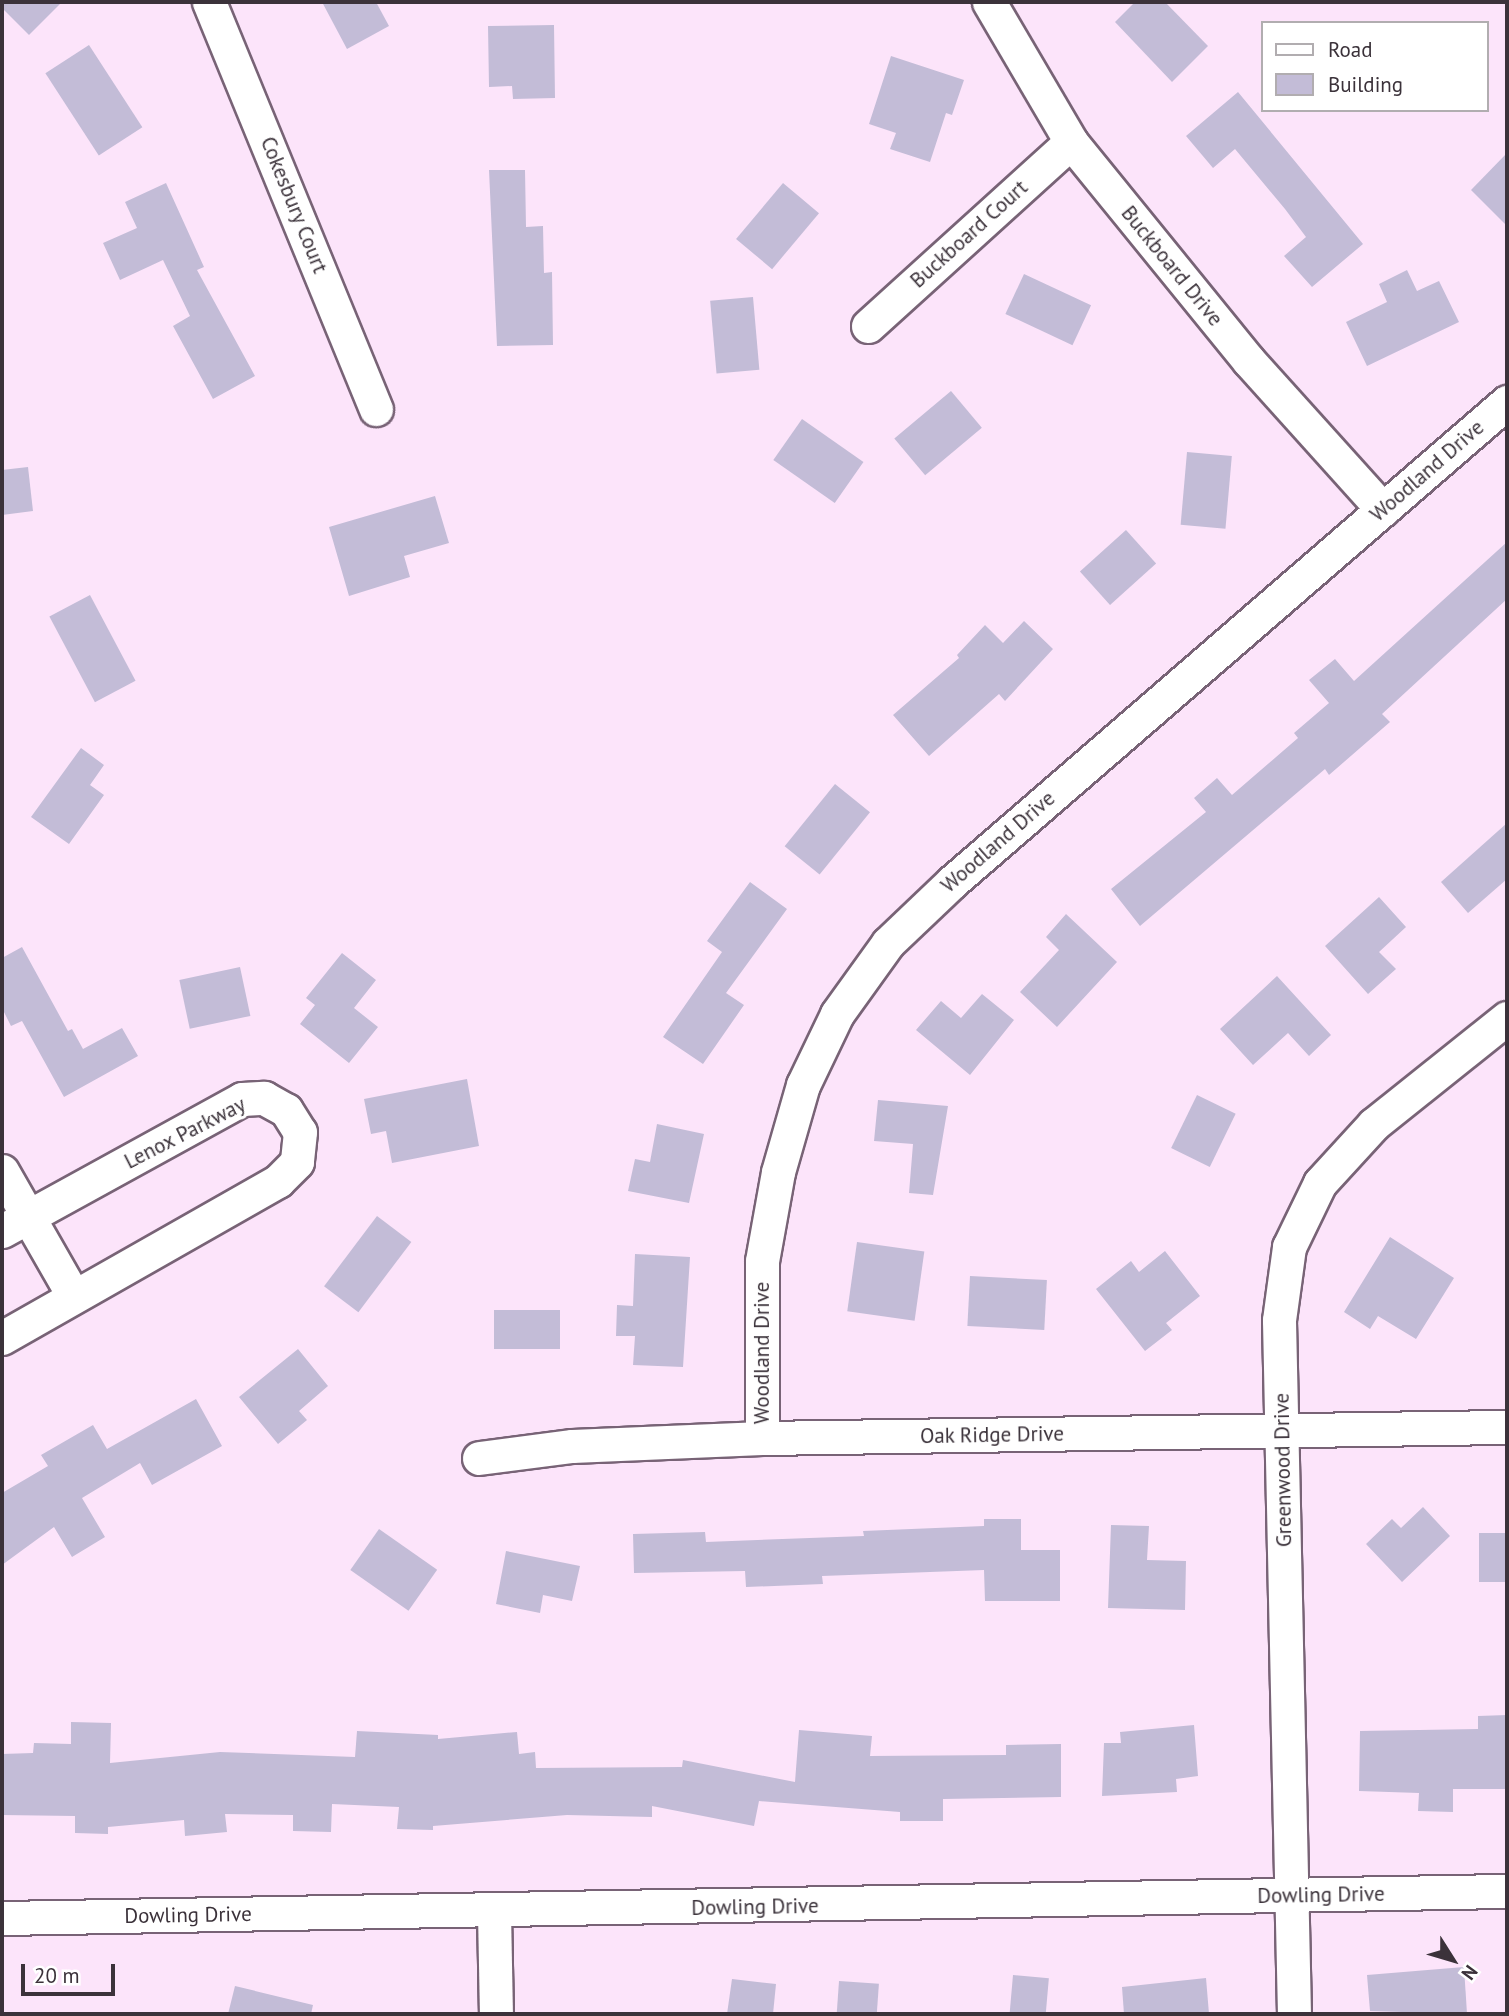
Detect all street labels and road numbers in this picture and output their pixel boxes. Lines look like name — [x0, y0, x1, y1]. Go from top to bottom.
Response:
street label: Cokesbury Court — [255, 133, 333, 277]
street label: Buckboard Court — [905, 175, 1033, 293]
street label: Buckboard Drive — [1116, 201, 1228, 331]
street label: Woodland Drive — [1365, 415, 1489, 527]
street label: Woodland Drive — [936, 786, 1060, 898]
street label: Lenox Parkway — [120, 1092, 250, 1174]
street label: Woodland Drive — [749, 1282, 775, 1424]
street label: Greenwood Drive — [1269, 1393, 1297, 1547]
street label: Oak Ridge Drive — [920, 1421, 1064, 1449]
street label: Dowling Drive — [1257, 1881, 1385, 1909]
street label: Dowling Drive — [691, 1893, 819, 1921]
street label: Dowling Drive — [124, 1901, 252, 1929]

